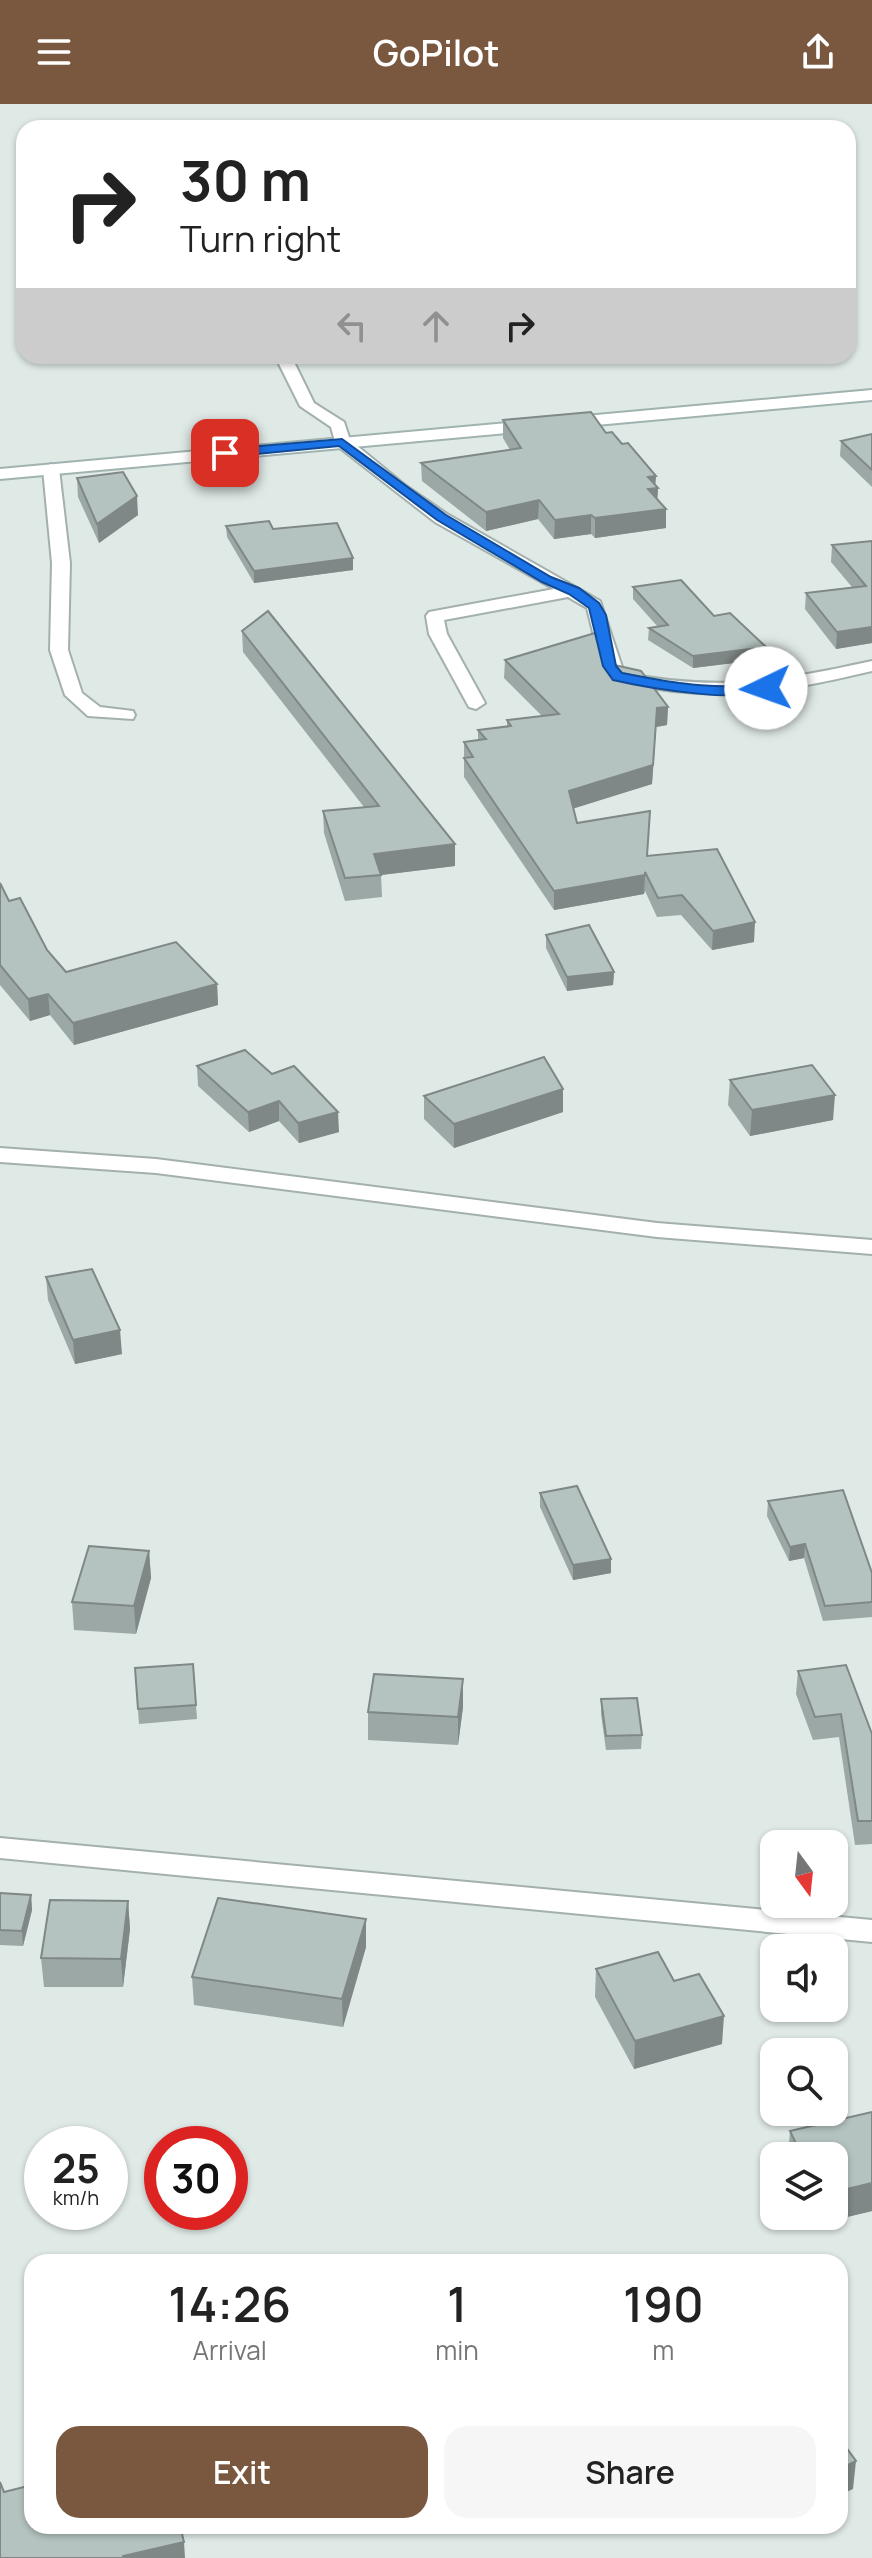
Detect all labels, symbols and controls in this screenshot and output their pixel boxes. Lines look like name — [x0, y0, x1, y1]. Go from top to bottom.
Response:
text: GoPilot — [373, 28, 499, 77]
icon: menu — [32, 30, 76, 74]
icon: share — [796, 30, 840, 74]
text: 30 m — [180, 141, 311, 218]
icon: right — [48, 152, 152, 256]
text: Turn right — [180, 214, 341, 263]
icon: left — [330, 304, 374, 348]
icon: ahead — [414, 304, 458, 348]
icon: right — [498, 304, 542, 348]
pin — [191, 419, 259, 487]
icon: arrive — [203, 431, 247, 475]
position arrow — [724, 646, 808, 730]
north arrow — [760, 1830, 848, 1918]
map controls — [760, 1830, 848, 2230]
button: sound — [760, 1934, 848, 2022]
button: search — [760, 2038, 848, 2126]
speed limit sign: 30 — [144, 2126, 248, 2230]
text: 25 — [52, 2140, 100, 2195]
button: layers — [760, 2142, 848, 2230]
text: km/h — [53, 2184, 99, 2211]
text: 14:26 — [168, 2271, 291, 2336]
text: 1 — [447, 2271, 467, 2336]
text: 190 — [623, 2271, 704, 2336]
text: Arrival — [192, 2332, 267, 2368]
text: min — [435, 2332, 479, 2368]
text: m — [652, 2332, 674, 2368]
button: Exit — [56, 2426, 428, 2518]
button: Share — [444, 2426, 816, 2518]

